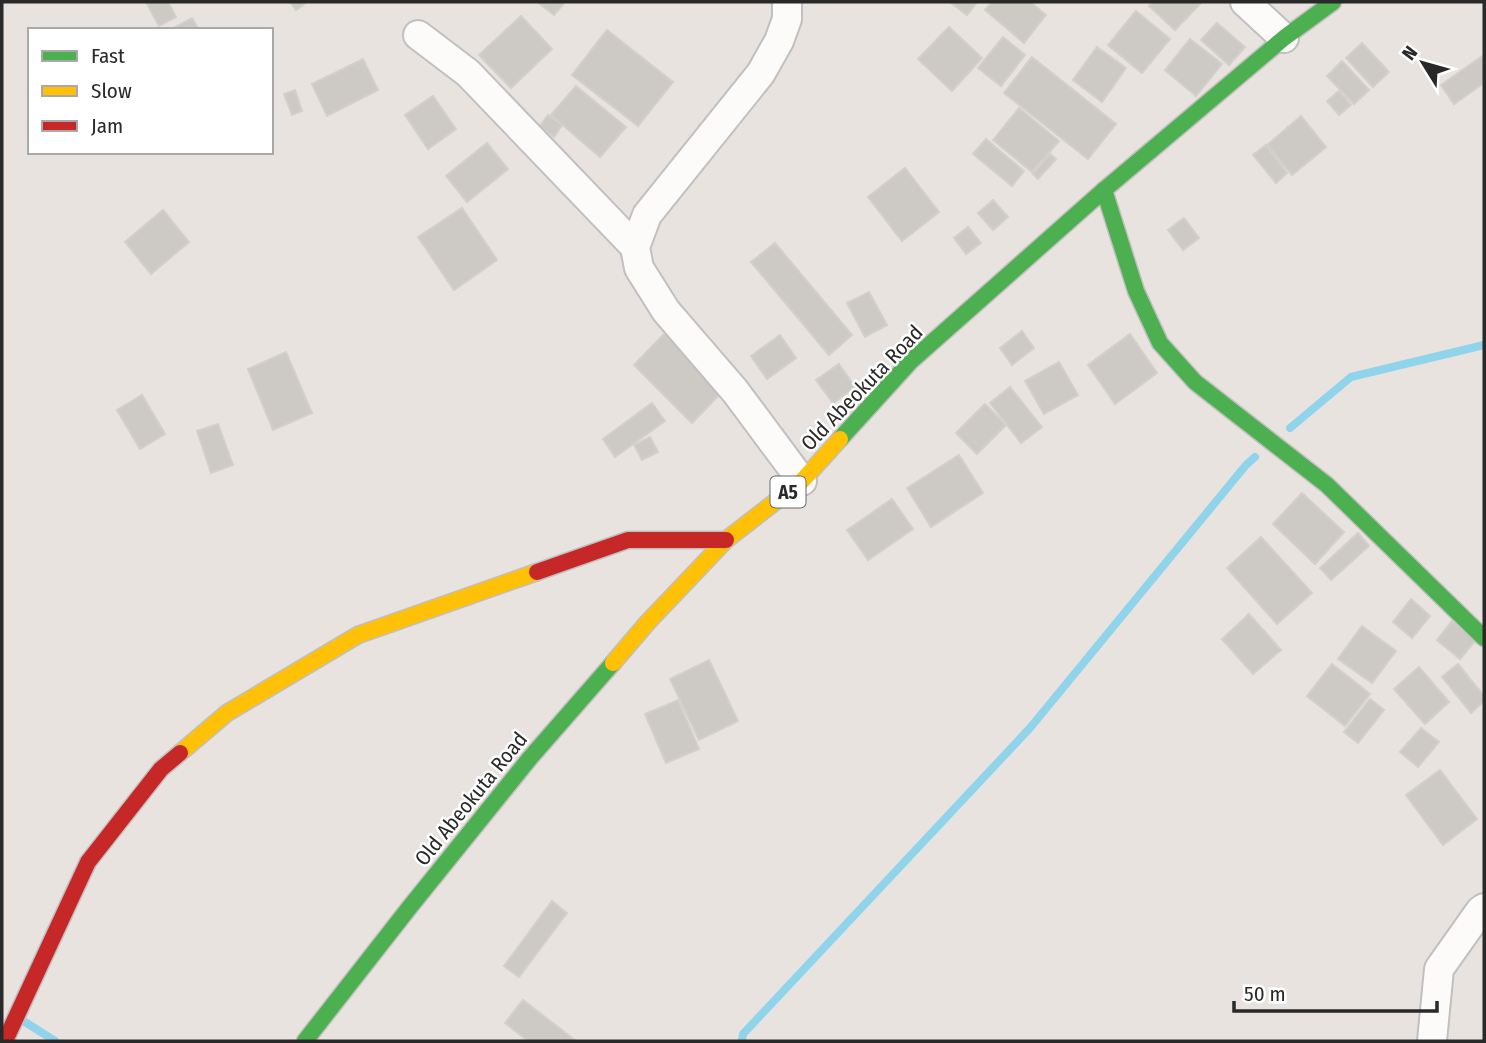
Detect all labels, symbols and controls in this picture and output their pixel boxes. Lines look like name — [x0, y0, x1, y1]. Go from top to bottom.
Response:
legend — [28, 28, 273, 154]
north arrow — [1388, 28, 1458, 98]
text: N — [1397, 42, 1422, 65]
text: Fast — [91, 43, 125, 69]
text: Slow — [91, 78, 132, 104]
text: Jam — [91, 113, 123, 139]
street label: Old Abeokuta Road — [795, 320, 929, 456]
road number: A5 — [770, 477, 806, 508]
street label: Old Abeokuta Road — [409, 727, 533, 871]
scale bar — [1234, 970, 1437, 1014]
text: 50 m — [1244, 981, 1286, 1007]

